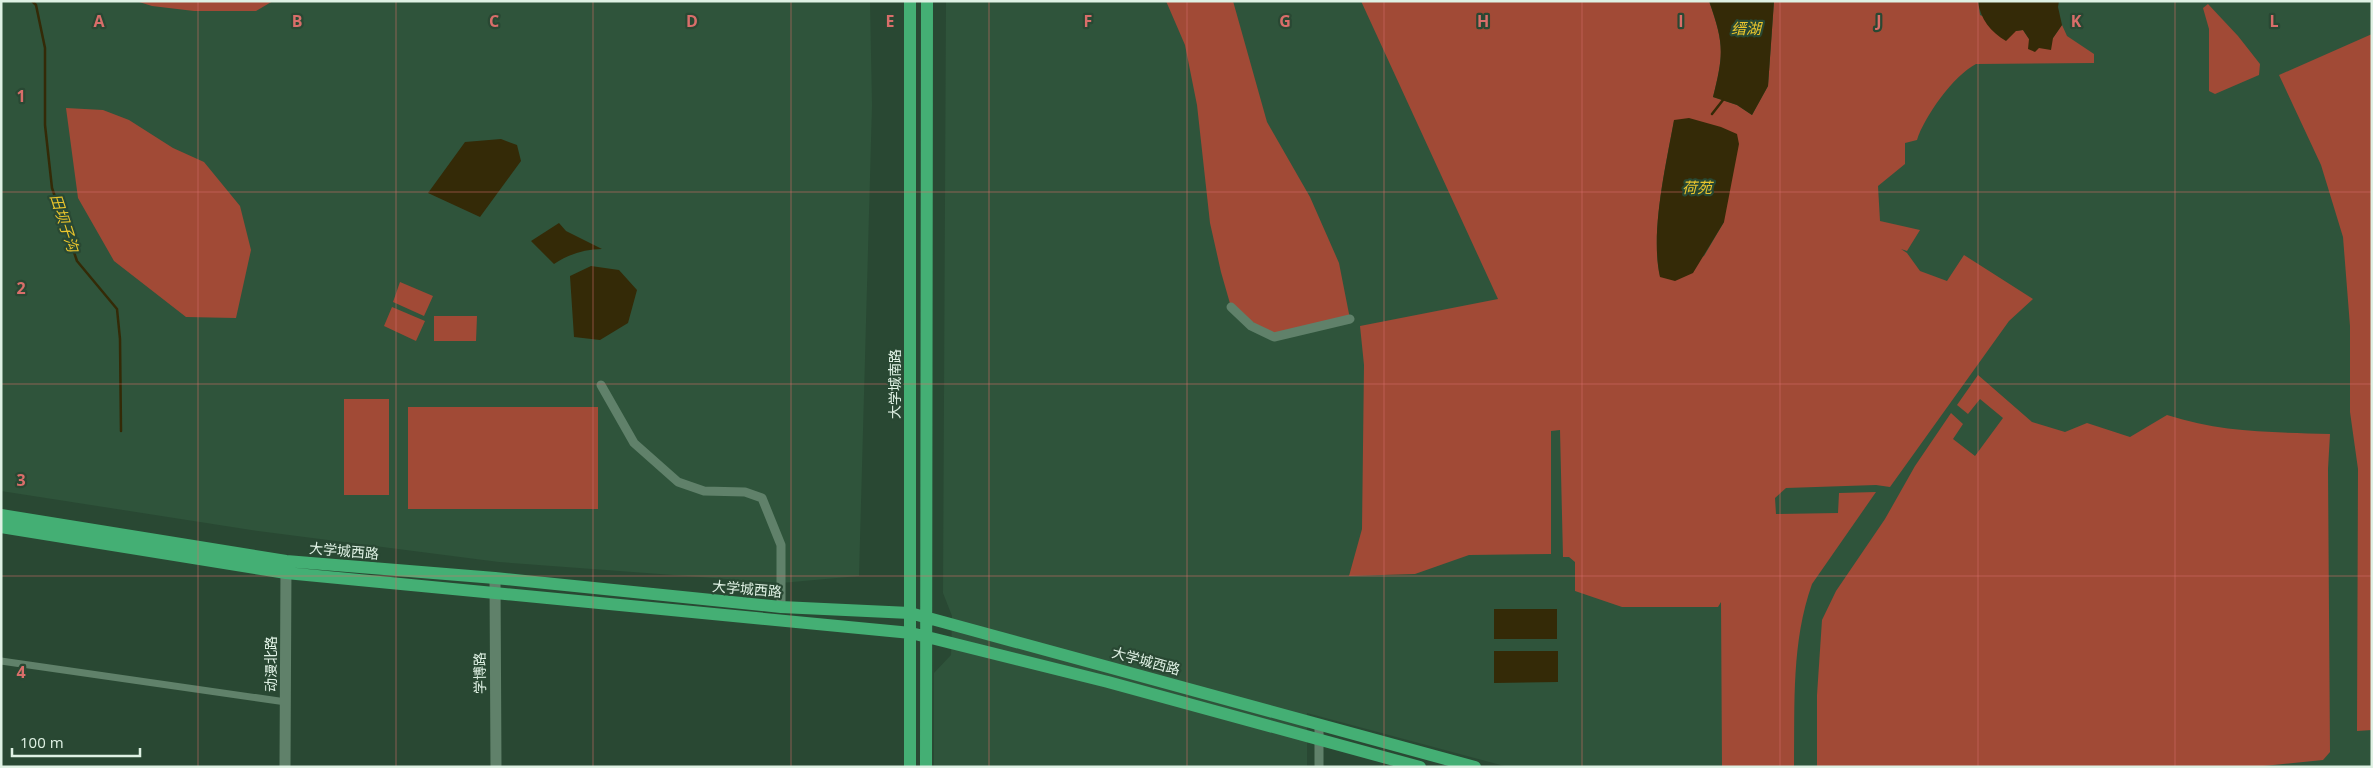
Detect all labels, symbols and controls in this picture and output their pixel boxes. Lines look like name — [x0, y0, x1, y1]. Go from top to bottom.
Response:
text: A — [93, 10, 105, 32]
text: B — [292, 10, 302, 32]
text: C — [489, 10, 499, 32]
text: D — [686, 10, 698, 32]
text: E — [886, 10, 895, 32]
text: F — [1084, 10, 1092, 32]
text: G — [1279, 10, 1291, 32]
text: H — [1477, 10, 1489, 32]
text: I — [1678, 10, 1684, 32]
text: J — [1874, 10, 1882, 32]
text: K — [2071, 10, 2082, 32]
text: L — [2269, 10, 2279, 32]
water label: 缙湖 — [1731, 18, 1763, 38]
text: 1 — [16, 85, 26, 107]
water label: 荷苑 — [1682, 177, 1714, 197]
water label: 田坝子沟 — [46, 191, 84, 256]
text: 2 — [16, 277, 26, 299]
street label: 大学城南路 — [885, 349, 904, 419]
text: 3 — [16, 469, 26, 491]
street label: 大学城西路 — [308, 538, 380, 563]
street label: 大学城西路 — [711, 576, 783, 601]
street label: 动漫北路 — [261, 636, 280, 692]
street label: 大学城西路 — [1110, 642, 1182, 679]
street label: 学博路 — [470, 652, 489, 694]
text: 4 — [16, 661, 26, 683]
scale bar — [12, 726, 140, 758]
text: 100 m — [20, 732, 64, 752]

